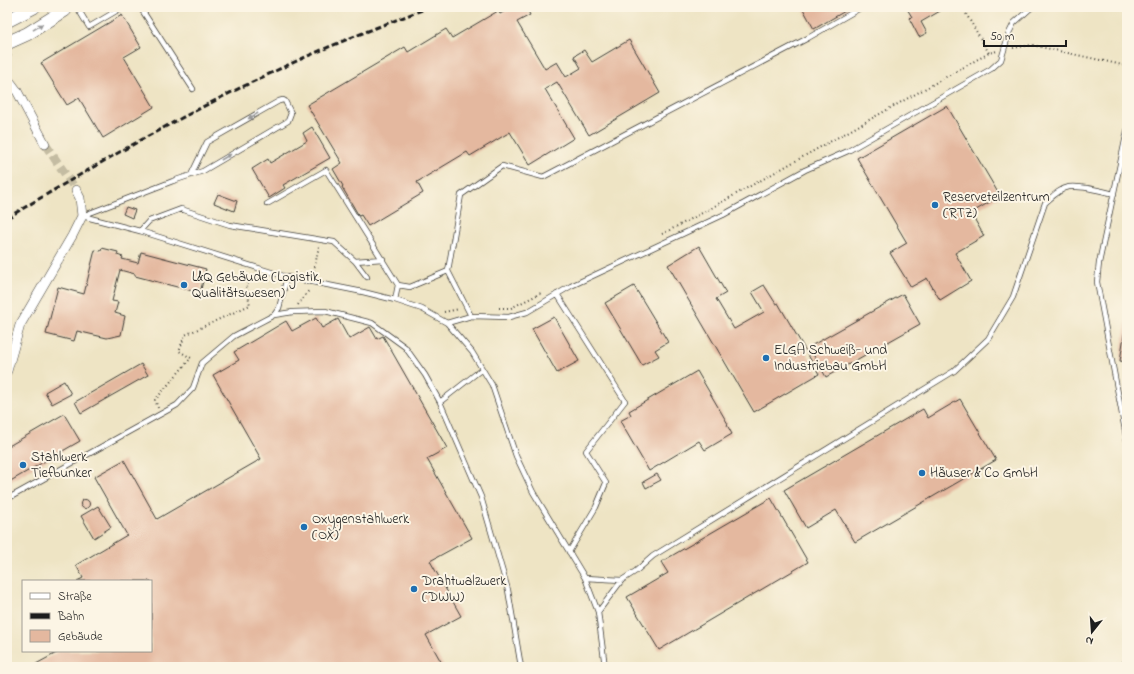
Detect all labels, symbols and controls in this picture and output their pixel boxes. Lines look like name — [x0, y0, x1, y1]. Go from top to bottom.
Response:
scale bar — [984, 22, 1066, 48]
one-way arrow — [32, 23, 44, 30]
text: 50 m — [990, 28, 1014, 46]
one-way arrow — [247, 112, 259, 119]
one-way arrow — [220, 154, 232, 161]
place label: Reserveteilzentrum (RTZ) — [943, 187, 1050, 224]
marker: Reserveteilzentrum (RTZ) — [930, 200, 940, 210]
place label: L&Q Gebäude (Logistik, Qualitätswesen) — [192, 267, 321, 304]
marker: L&Q Gebäude (Logistik, Qualitätswesen) — [179, 280, 189, 290]
place label: ELGA Schweiß- und Industriebau GmbH — [774, 340, 887, 377]
marker: ELGA Schweiß- und Industriebau GmbH — [761, 353, 771, 363]
place label: Stahlwerk Tiefbunker — [31, 447, 93, 484]
marker: Stahlwerk Tiefbunker — [18, 460, 28, 470]
place label: Häuser & Co GmbH — [930, 463, 1038, 484]
marker: Häuser & Co GmbH — [917, 468, 927, 478]
place label: Oxygenstahlwerk (OX) — [312, 509, 410, 546]
marker: Oxygenstahlwerk (OX) — [299, 522, 309, 532]
place label: Drahtwalzwerk (DWW) — [421, 571, 507, 608]
legend — [22, 580, 152, 652]
marker: Drahtwalzwerk (DWW) — [409, 584, 419, 594]
text: Straße — [58, 588, 92, 606]
text: Bahn — [57, 608, 84, 626]
north arrow — [1072, 612, 1112, 652]
text: Gebäude — [58, 628, 103, 646]
text: N — [1083, 632, 1095, 649]

